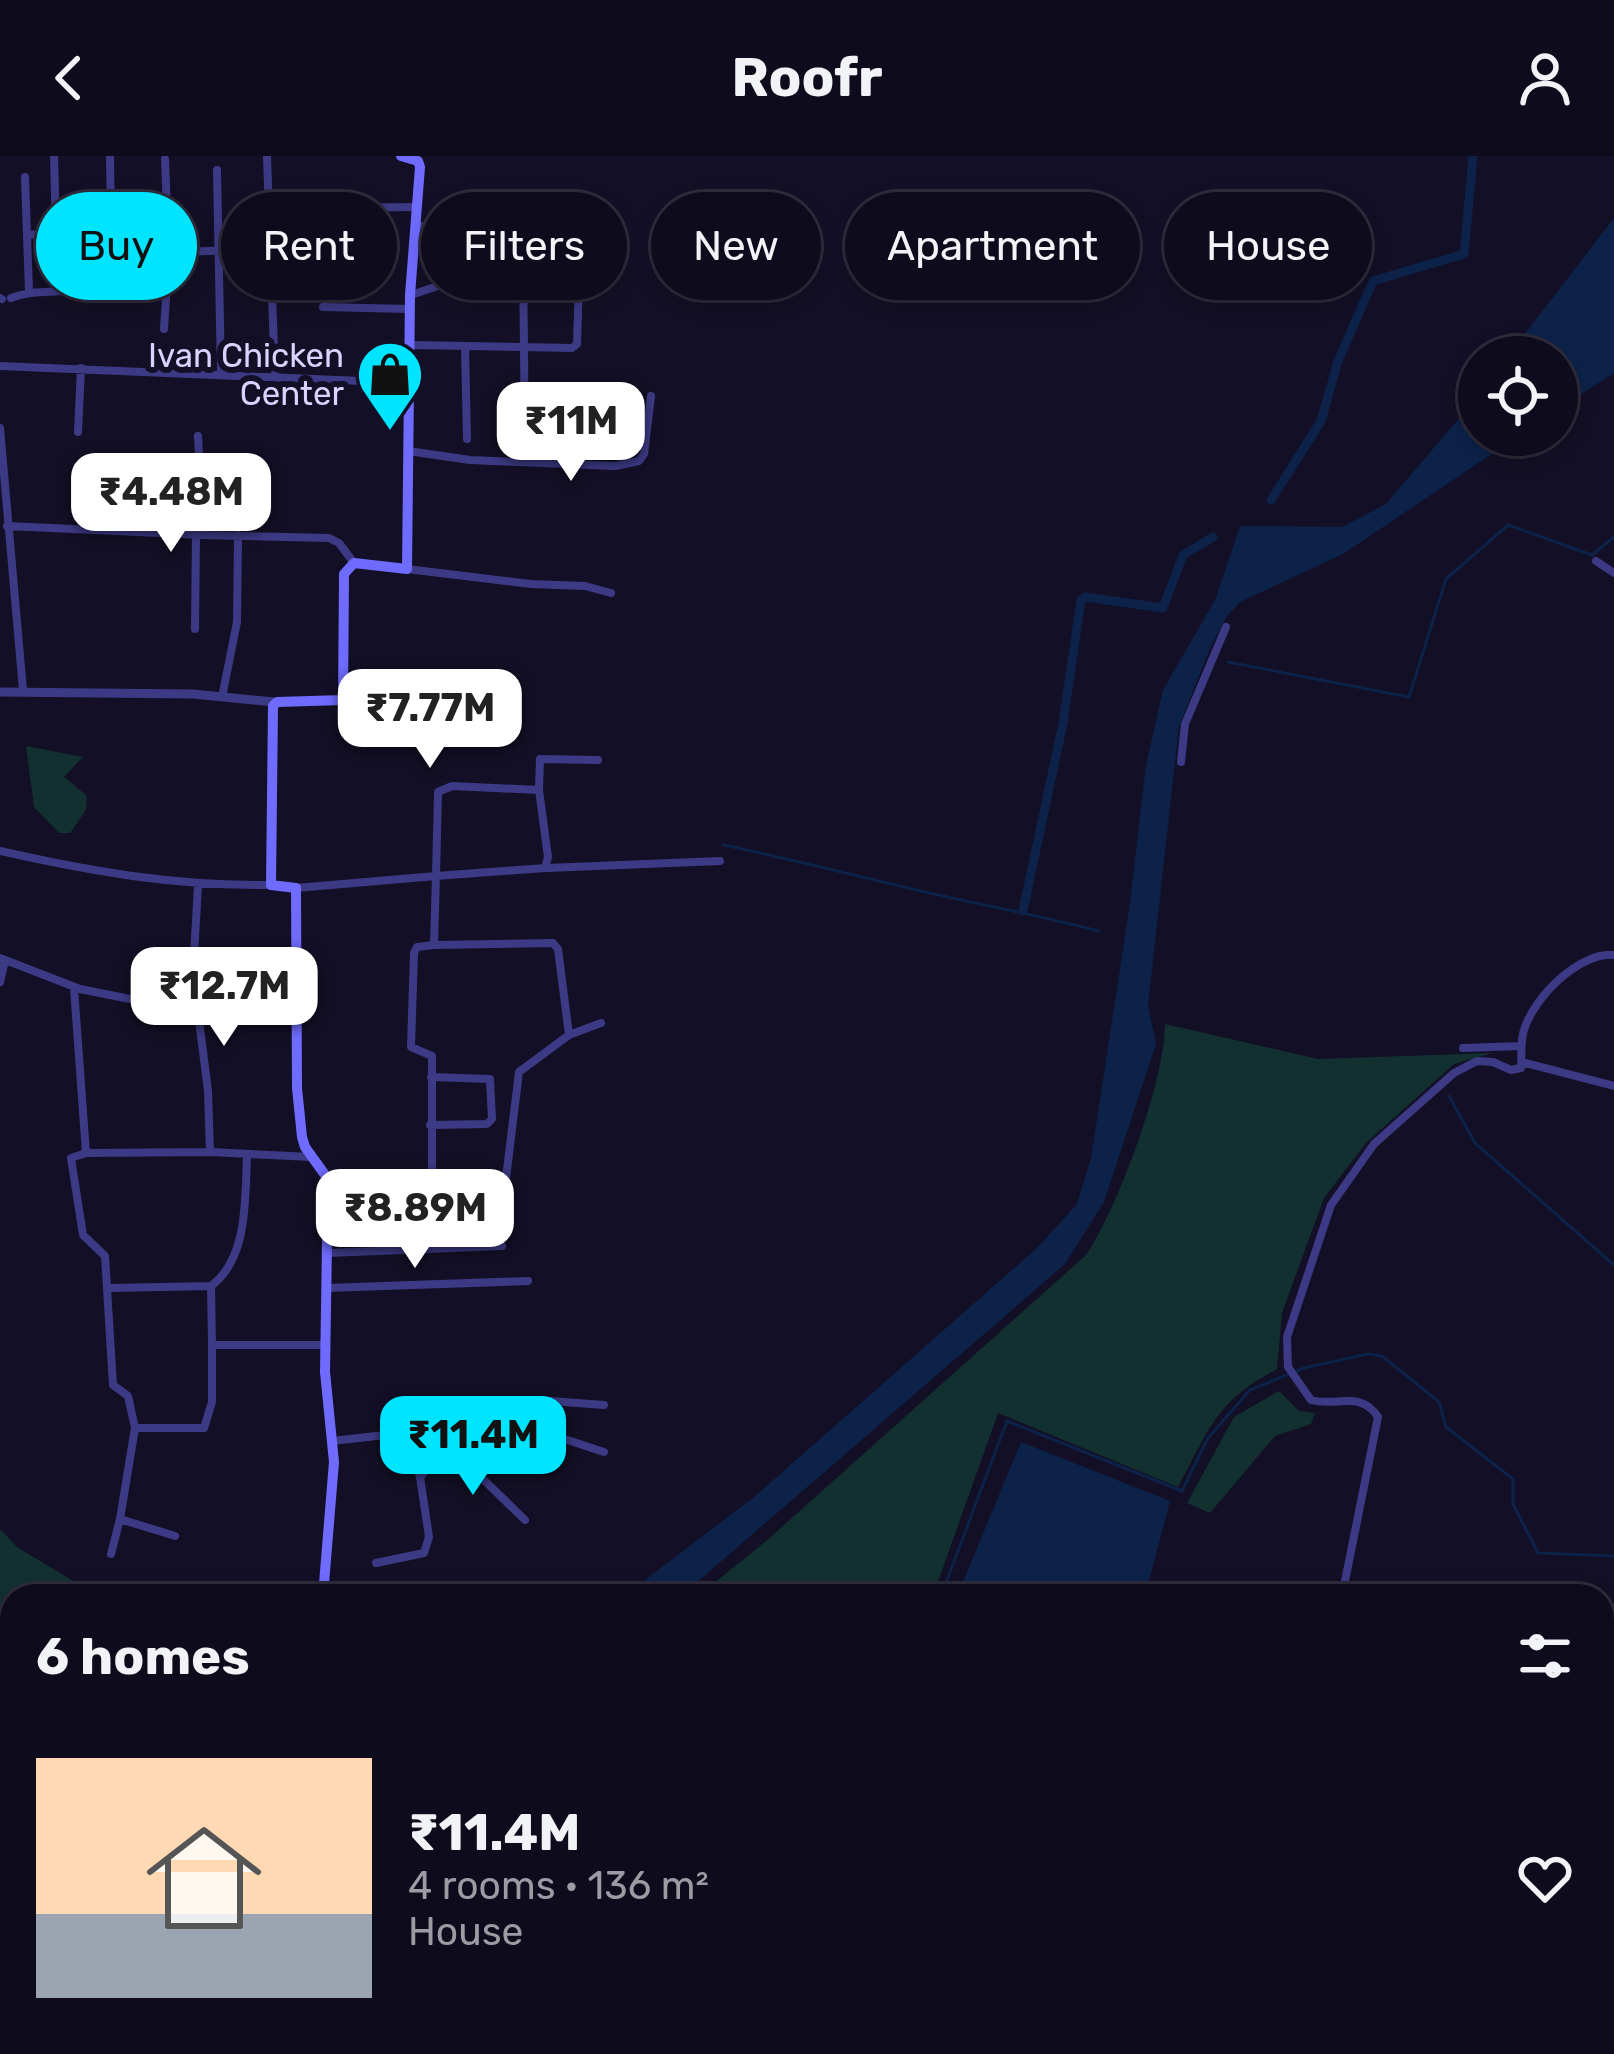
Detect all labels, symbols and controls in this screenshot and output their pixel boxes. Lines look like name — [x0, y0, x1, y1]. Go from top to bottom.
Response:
icon: back — [36, 45, 102, 111]
icon: person — [1512, 45, 1578, 111]
text: Roofr — [731, 46, 883, 110]
chip: Buy — [36, 192, 197, 300]
chip: Rent — [221, 192, 397, 300]
chip: Filters — [421, 192, 627, 300]
chip: New — [651, 192, 821, 300]
chip: Apartment — [845, 192, 1140, 300]
chip: House — [1164, 192, 1372, 300]
place label: Ivan Chicken Center — [148, 336, 344, 413]
map controls — [1458, 336, 1578, 456]
button: locate — [1458, 336, 1578, 456]
shop icon: Ivan Chicken Center — [355, 339, 425, 433]
pin: ₹11M — [500, 382, 642, 484]
text: ₹11M — [524, 398, 618, 444]
pin: ₹4.48M — [73, 453, 269, 555]
text: ₹4.48M — [98, 469, 244, 515]
pin: ₹7.77M — [332, 669, 528, 771]
text: ₹7.77M — [365, 685, 495, 731]
pin: ₹12.7M — [126, 947, 322, 1049]
text: ₹12.7M — [158, 963, 290, 1009]
pin: ₹8.89M — [317, 1169, 513, 1271]
text: ₹8.89M — [343, 1185, 487, 1231]
pin: ₹11.4M — [375, 1396, 571, 1498]
text: ₹11.4M — [407, 1412, 539, 1458]
icon: filters — [1512, 1623, 1578, 1689]
text: 6 homes — [36, 1626, 250, 1687]
text: ₹11.4M — [408, 1802, 580, 1863]
icon: home — [132, 1806, 276, 1950]
icon: heart — [1512, 1845, 1578, 1911]
text: 4 rooms · 136 m² — [408, 1863, 709, 1909]
text: House — [408, 1909, 523, 1955]

